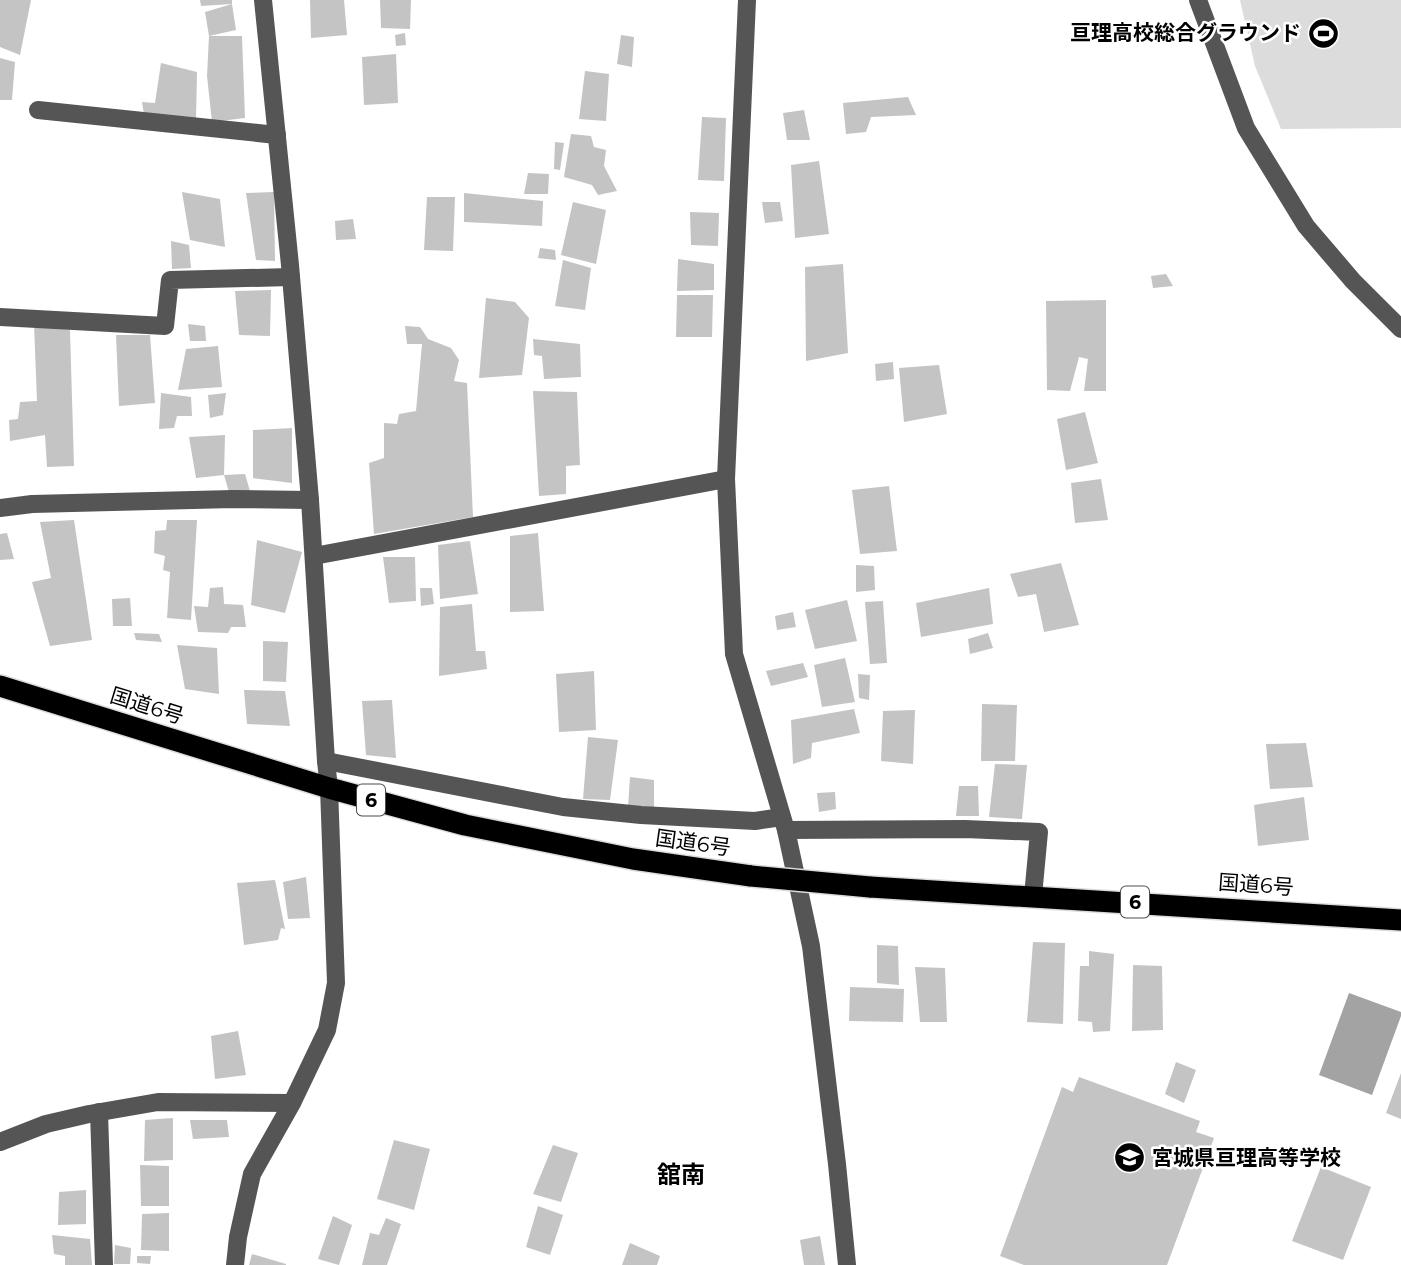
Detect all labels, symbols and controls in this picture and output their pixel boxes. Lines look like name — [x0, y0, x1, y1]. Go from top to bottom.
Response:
sports icon: 亘理高校総合グラウンド — [1307, 16, 1341, 50]
place label: 亘理高校総合グラウンド — [1070, 20, 1301, 45]
street label: 国道6号 — [107, 682, 187, 729]
road number: 6 — [357, 785, 385, 816]
street label: 国道6号 — [654, 825, 732, 860]
street label: 国道6号 — [1217, 869, 1295, 900]
road number: 6 — [1121, 887, 1149, 918]
school or university icon: 宮城県亘理高等学校 — [1112, 1141, 1146, 1175]
place label: 宮城県亘理高等学校 — [1152, 1145, 1341, 1170]
district label: 舘南 — [657, 1160, 705, 1189]

